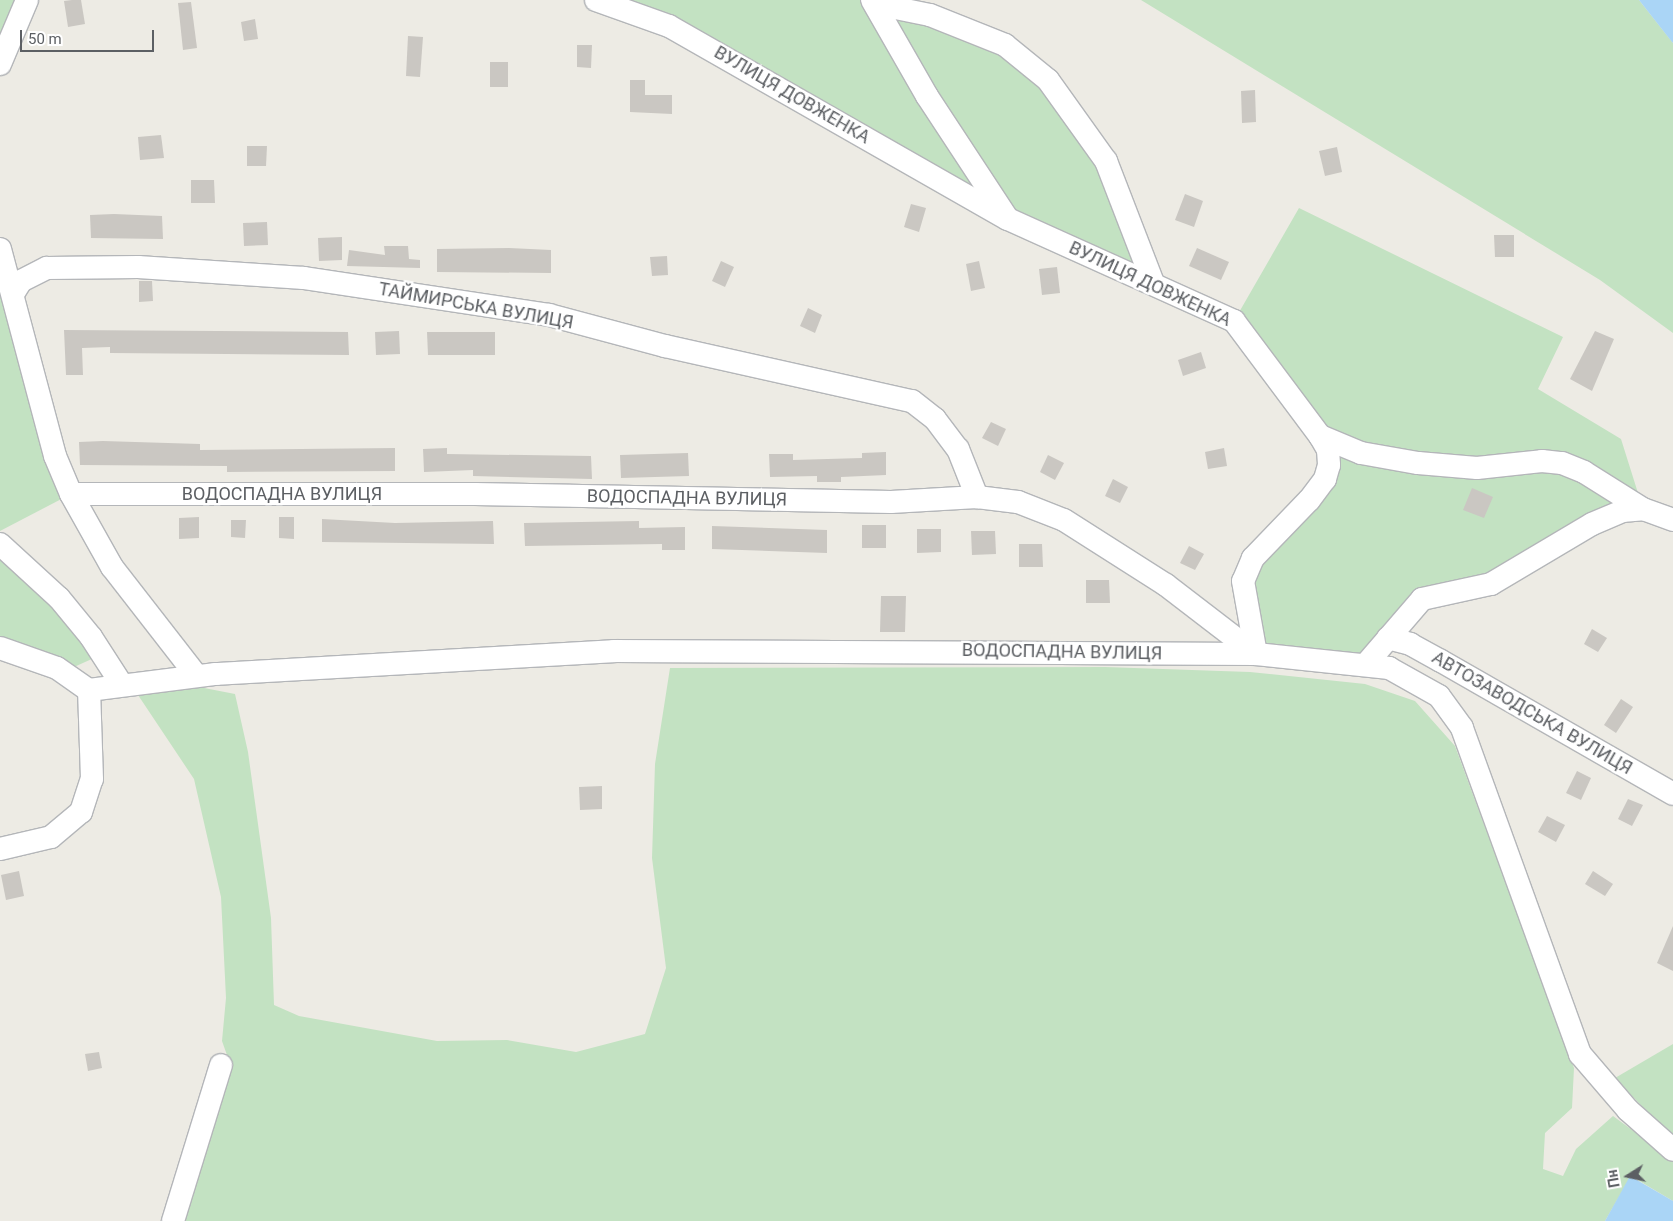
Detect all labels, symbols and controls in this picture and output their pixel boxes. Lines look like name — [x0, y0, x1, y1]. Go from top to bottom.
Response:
scale bar — [22, 20, 156, 52]
text: 50 m — [28, 30, 62, 48]
street label: ВУЛИЦЯ ДОВЖЕНКА — [710, 42, 874, 148]
street label: ВУЛИЦЯ ДОВЖЕНКА — [1066, 237, 1234, 331]
street label: ТАЙМИРСЬКА ВУЛИЦЯ — [377, 278, 575, 334]
street label: ВОДОСПАДНА ВУЛИЦЯ — [182, 483, 382, 505]
street label: ВОДОСПАДНА ВУЛИЦЯ — [587, 485, 787, 511]
street label: ВОДОСПАДНА ВУЛИЦЯ — [962, 639, 1162, 665]
street label: АВТОЗАВОДСЬКА ВУЛИЦЯ — [1428, 647, 1636, 779]
north arrow — [1603, 1151, 1653, 1201]
text: Пн — [1604, 1168, 1623, 1189]

